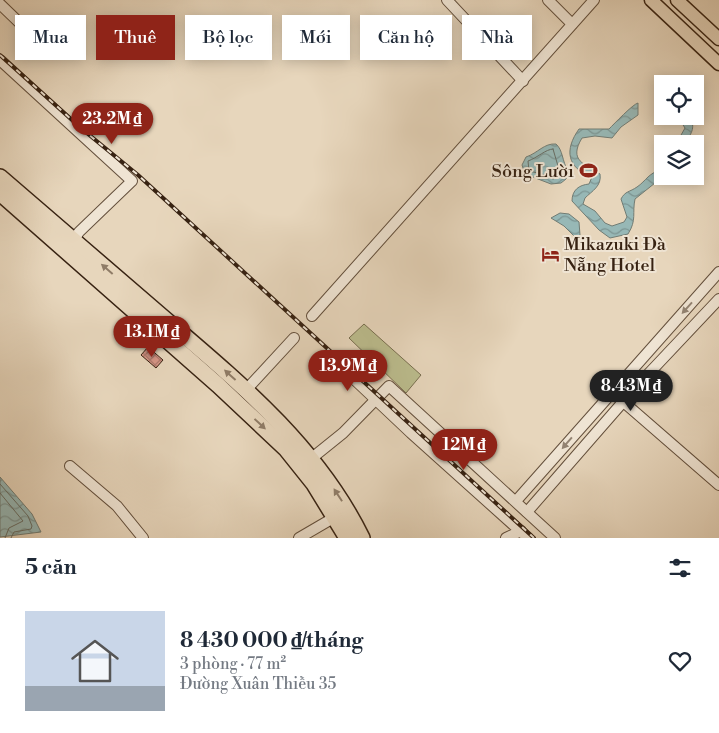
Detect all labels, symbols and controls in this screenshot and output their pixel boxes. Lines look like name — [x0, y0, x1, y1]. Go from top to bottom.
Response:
chip: Mua — [15, 15, 86, 60]
chip: Thuê — [96, 15, 175, 60]
chip: Bộ lọc — [185, 15, 272, 60]
chip: Mới — [282, 15, 350, 60]
chip: Căn hộ — [360, 15, 452, 60]
chip: Nhà — [462, 15, 532, 60]
map controls — [654, 75, 704, 185]
button: locate — [654, 75, 704, 125]
pin: 23.2M ₫ — [66, 102, 158, 145]
text: 23.2M ₫ — [82, 109, 142, 129]
button: layers — [654, 135, 704, 185]
place label: Sông Lười — [492, 160, 574, 183]
sports icon: Sông Lười — [578, 161, 598, 181]
place label: Mikazuki Đà Nẵng Hotel — [564, 233, 667, 277]
hotel icon: Mikazuki Đà Nẵng Hotel — [540, 244, 560, 264]
one-way arrow — [101, 263, 114, 274]
one-way arrow — [681, 302, 692, 315]
pin: 13.1M ₫ — [106, 316, 198, 358]
text: 13.1M ₫ — [124, 322, 180, 342]
pin: 13.9M ₫ — [302, 350, 394, 392]
text: 13.9M ₫ — [319, 356, 377, 376]
one-way arrow — [224, 369, 236, 381]
pin: 8.43M ₫ — [585, 370, 677, 412]
text: 8.43M ₫ — [601, 376, 661, 396]
one-way arrow — [254, 418, 266, 430]
pin: 12M ₫ — [429, 428, 499, 471]
text: 12M ₫ — [442, 435, 486, 455]
one-way arrow — [562, 436, 573, 449]
one-way arrow — [334, 489, 343, 502]
icon: filters — [666, 554, 694, 582]
text: 5 căn — [25, 555, 77, 581]
text: 8 430 000 ₫/tháng — [180, 628, 363, 654]
icon: home — [65, 631, 125, 691]
icon: heart — [666, 647, 694, 675]
text: 3 phòng · 77 m² — [180, 654, 286, 674]
text: Đường Xuân Thiều 35 — [180, 674, 336, 694]

